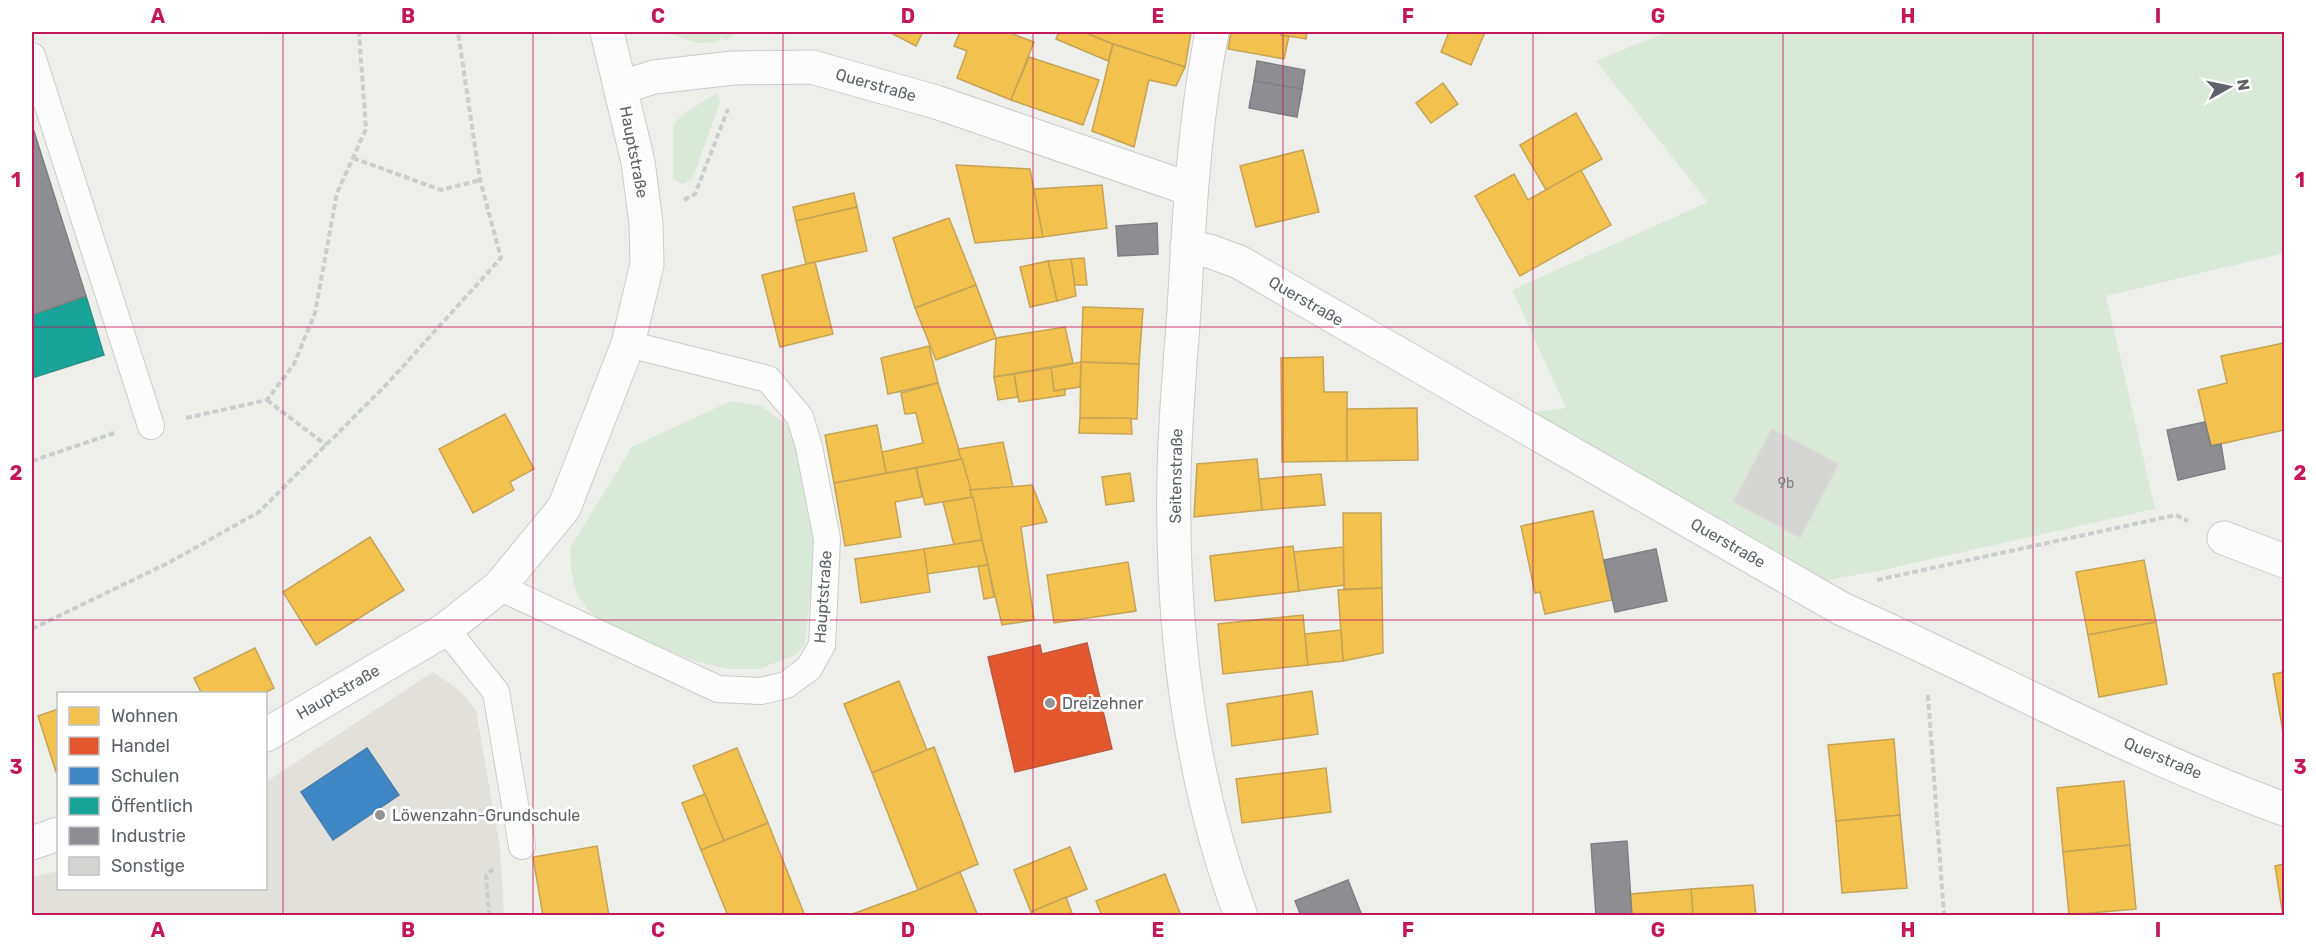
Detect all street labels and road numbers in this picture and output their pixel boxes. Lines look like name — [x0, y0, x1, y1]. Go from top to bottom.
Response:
street label: Querstraße — [833, 64, 919, 106]
street label: Hauptstraße — [616, 104, 652, 200]
street label: Querstraße — [1265, 272, 1347, 330]
street label: Seitenstraße — [1166, 428, 1186, 524]
street label: Querstraße — [1687, 514, 1769, 572]
street label: Hauptstraße — [810, 550, 836, 644]
street label: Hauptstraße — [293, 660, 383, 724]
street label: Querstraße — [2121, 733, 2205, 783]

